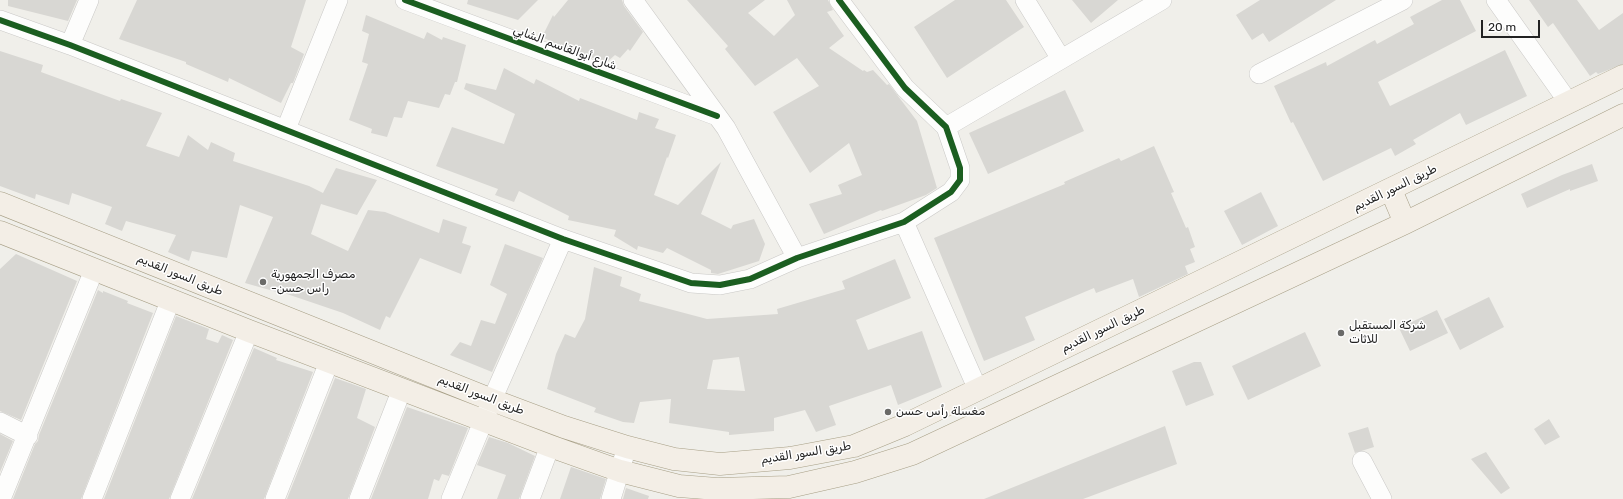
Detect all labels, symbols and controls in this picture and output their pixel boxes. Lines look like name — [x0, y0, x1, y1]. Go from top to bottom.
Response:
scale bar — [1483, 12, 1542, 38]
text: 20 m — [1488, 20, 1516, 34]
street label: شارع أبوالقاسم الشابي — [511, 23, 619, 73]
street label: طريق السور القديم — [1351, 162, 1439, 214]
street label: طريق السور القديم — [135, 251, 225, 299]
place label: مصرف الجمهورية -راس حسن — [271, 268, 355, 296]
marker: مصرف الجمهورية -راس حسن — [258, 277, 268, 287]
street label: طريق السور القديم — [1059, 303, 1147, 355]
place label: شركة المستقبل للاثات — [1349, 319, 1426, 347]
marker: شركة المستقبل للاثات — [1336, 328, 1346, 338]
street label: طريق السور القديم — [436, 372, 526, 418]
place label: مغسلة رأس حسن — [896, 405, 985, 419]
marker: مغسلة رأس حسن — [883, 407, 893, 417]
street label: طريق السور القديم — [760, 439, 852, 467]

